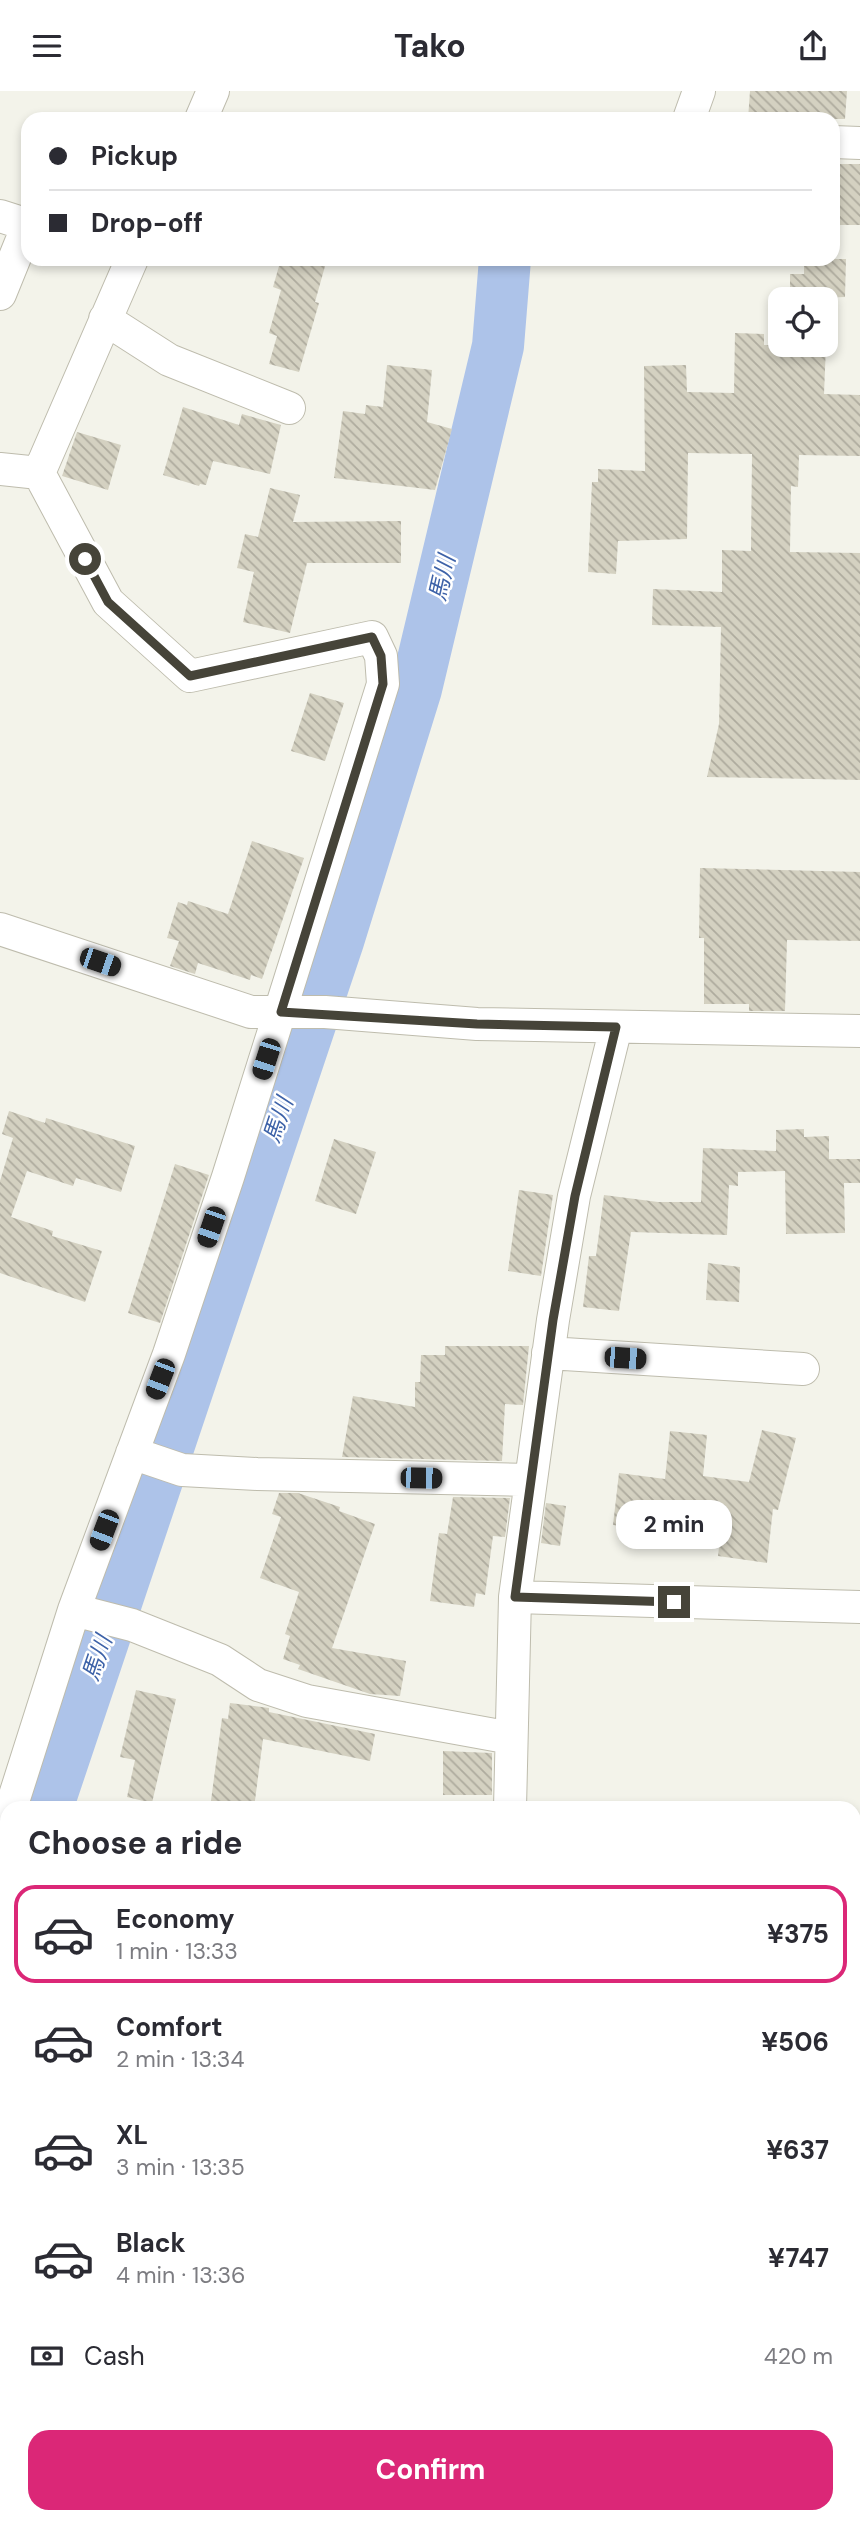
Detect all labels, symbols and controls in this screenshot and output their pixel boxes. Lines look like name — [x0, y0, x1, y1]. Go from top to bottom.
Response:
text: Tako — [394, 25, 466, 67]
icon: menu — [28, 27, 66, 65]
icon: share — [794, 27, 832, 65]
text: Pickup — [91, 139, 178, 173]
text: Drop-off — [91, 206, 203, 240]
map controls — [768, 287, 838, 357]
button: locate — [768, 287, 838, 357]
route start — [69, 543, 101, 575]
water label: 馬川 — [422, 549, 462, 604]
car — [77, 945, 124, 979]
car — [250, 1036, 283, 1082]
water label: 馬川 — [256, 1091, 301, 1147]
car — [195, 1204, 228, 1250]
car — [604, 1346, 647, 1370]
car — [143, 1356, 178, 1402]
car — [400, 1467, 443, 1489]
callout: 2 min — [616, 1501, 732, 1549]
car — [87, 1507, 122, 1553]
text: 2 min — [644, 1509, 704, 1539]
route end — [658, 1586, 690, 1618]
water label: 馬川 — [75, 1629, 120, 1685]
text: Choose a ride — [28, 1822, 243, 1864]
text: Economy — [116, 1902, 234, 1936]
icon: car — [32, 1903, 95, 1966]
text: ¥375 — [767, 1917, 829, 1951]
text: 1 min · 13:33 — [116, 1936, 238, 1966]
text: Comfort — [116, 2010, 222, 2044]
icon: car — [32, 2011, 95, 2074]
text: ¥506 — [761, 2025, 829, 2059]
text: 2 min · 13:34 — [116, 2044, 244, 2074]
text: XL — [116, 2118, 148, 2152]
icon: car — [32, 2119, 95, 2182]
text: ¥637 — [766, 2133, 829, 2167]
text: 3 min · 13:35 — [116, 2152, 245, 2182]
text: Black — [116, 2226, 186, 2260]
icon: car — [32, 2227, 95, 2290]
text: ¥747 — [768, 2241, 829, 2275]
text: 4 min · 13:36 — [116, 2260, 246, 2290]
icon: cash — [28, 2337, 66, 2375]
text: Cash — [84, 2339, 145, 2373]
text: 420 m — [764, 2341, 833, 2371]
button: Confirm — [28, 2430, 833, 2510]

